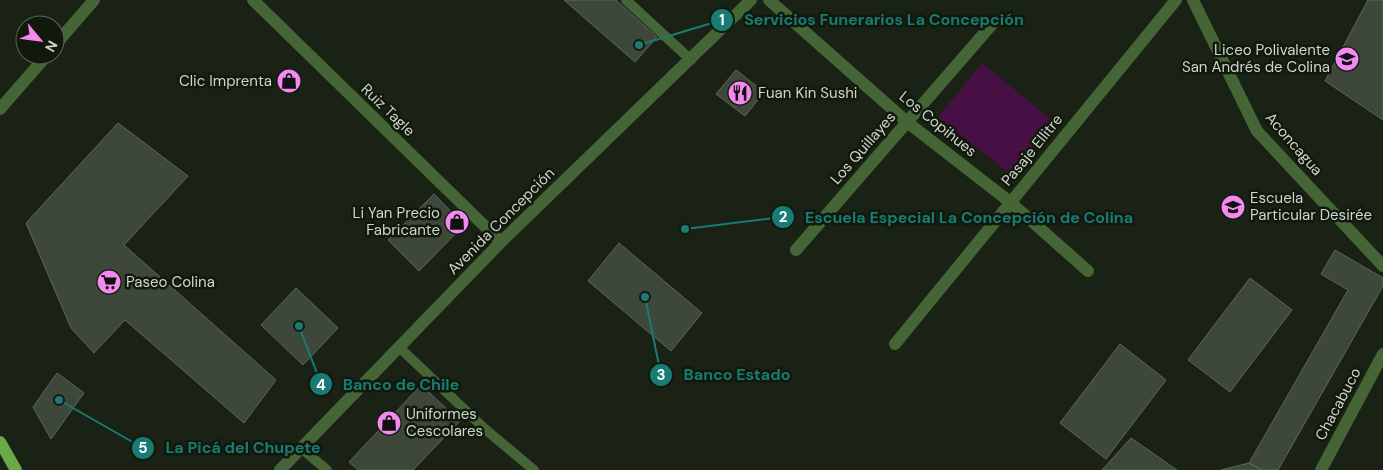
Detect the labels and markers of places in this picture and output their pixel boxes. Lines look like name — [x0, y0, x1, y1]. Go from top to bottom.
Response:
callout: Servicios Funerarios La Concepción — [709, 4, 1034, 35]
place label: Liceo Polivalente San Andrés de Colina — [1182, 40, 1330, 77]
school or university icon: Liceo Polivalente San Andrés de Colina — [1334, 46, 1360, 72]
shop icon: Clic Imprenta — [276, 68, 302, 94]
place label: Clic Imprenta — [179, 71, 272, 91]
restaurant icon: Fuan Kin Sushi — [727, 80, 753, 106]
place label: Fuan Kin Sushi — [758, 83, 857, 103]
place label: Escuela Particular Desirée — [1250, 188, 1372, 225]
school or university icon: Escuela Particular Desirée — [1220, 194, 1246, 220]
callout: Escuela Especial La Concepción de Colina — [770, 202, 1143, 233]
place label: Li Yan Precio Fabricante — [353, 203, 440, 240]
shop icon: Li Yan Precio Fabricante — [444, 209, 470, 235]
supermarket icon: Paseo Colina — [96, 269, 122, 295]
place label: Paseo Colina — [126, 272, 215, 292]
callout: Banco Estado — [649, 359, 800, 390]
callout: Banco de Chile — [308, 369, 470, 400]
place label: Uniformes Cescolares — [406, 404, 483, 441]
shop icon: Uniformes Cescolares — [376, 410, 402, 436]
callout: La Picá del Chupete — [131, 432, 331, 463]

